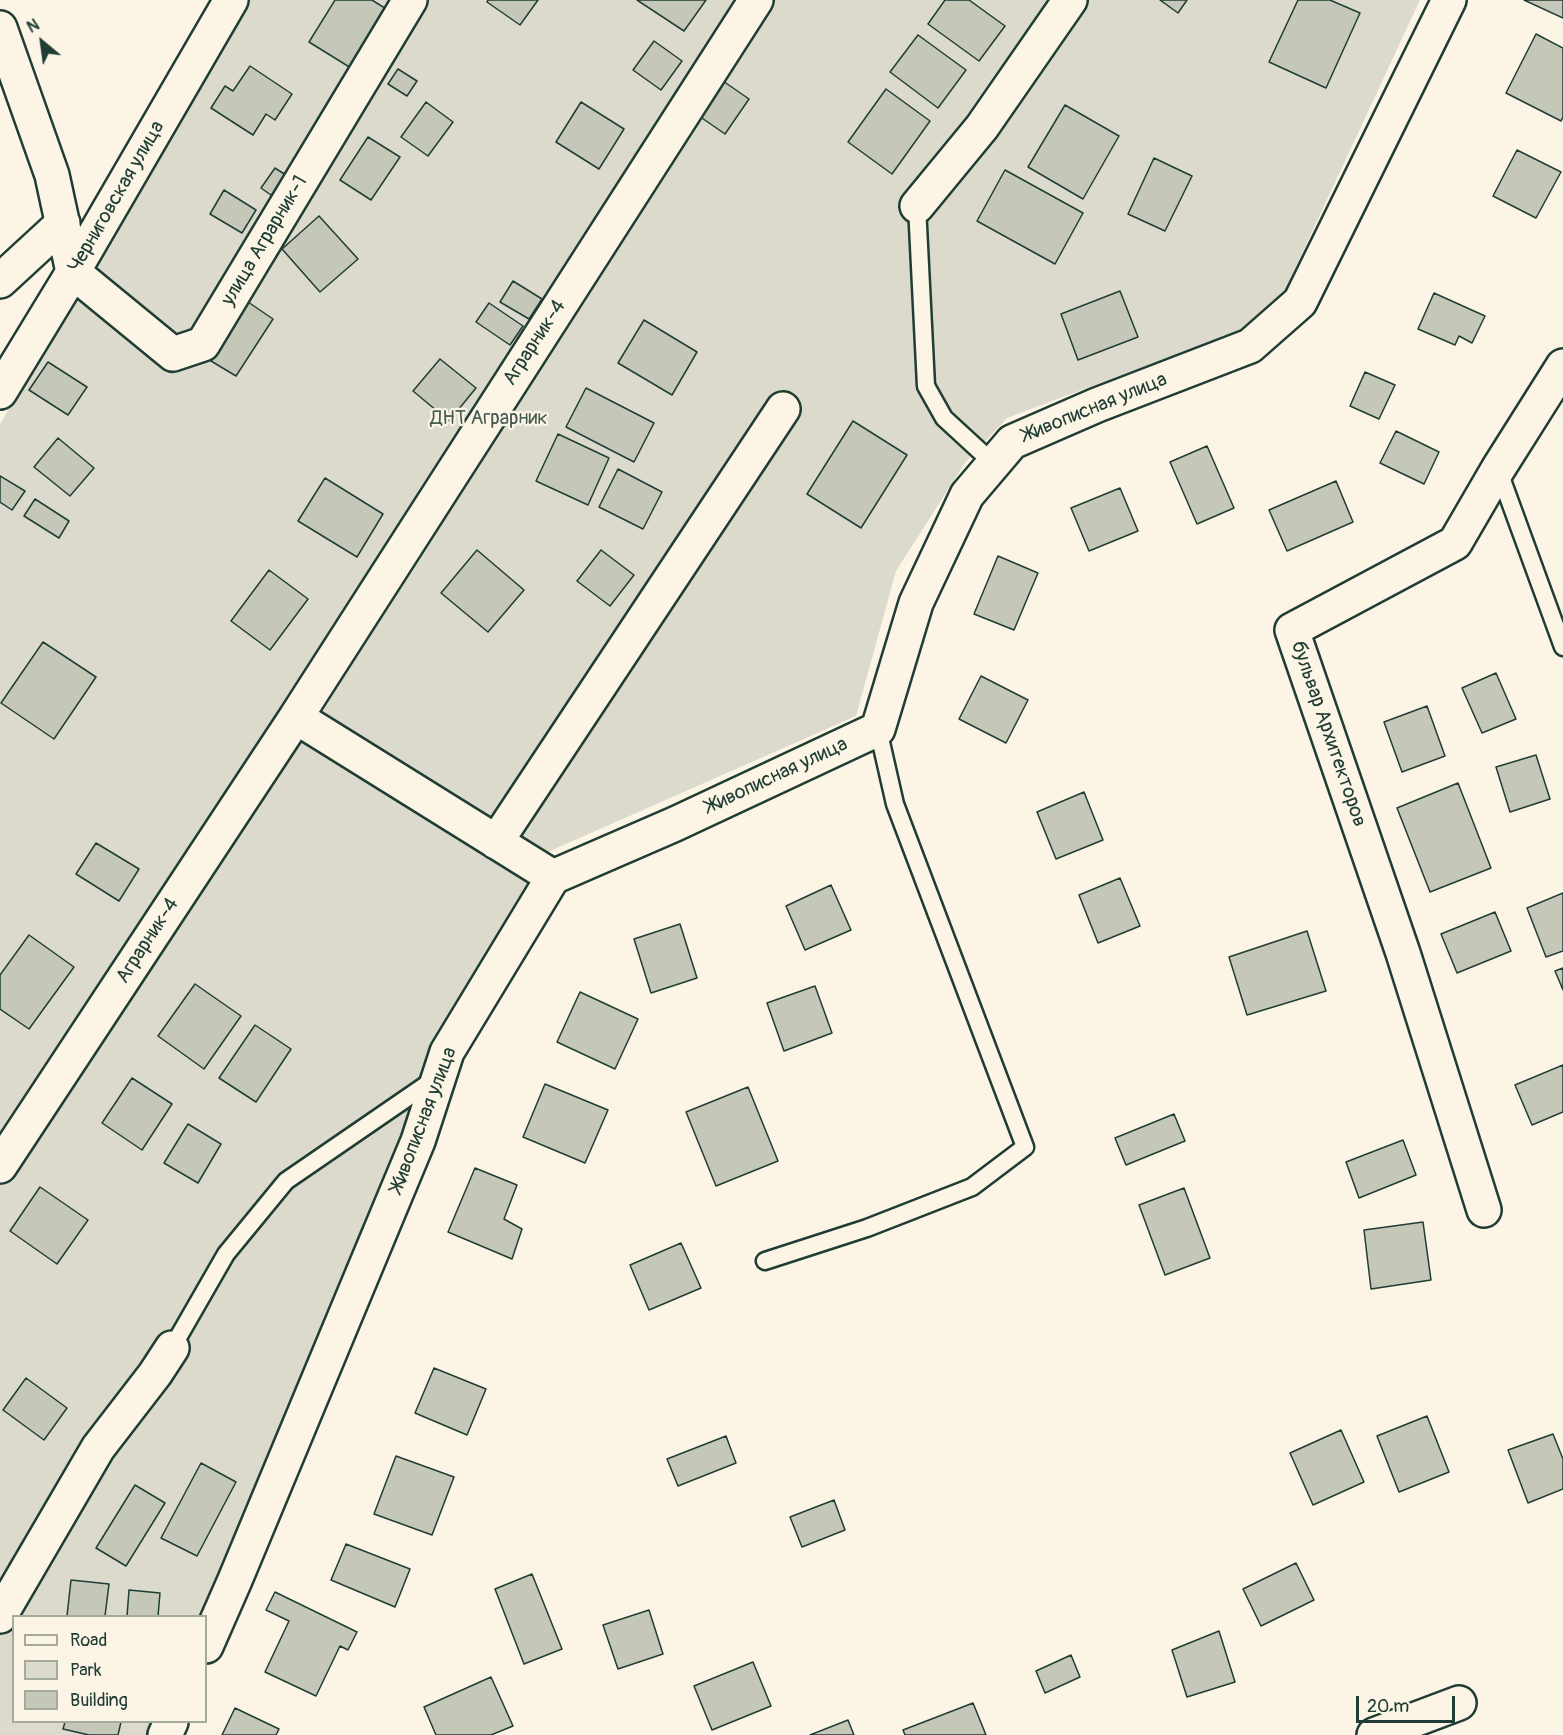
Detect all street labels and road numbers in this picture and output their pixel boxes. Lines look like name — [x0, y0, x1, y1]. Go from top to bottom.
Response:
street label: Черниговская улица — [64, 117, 170, 277]
street label: улица Аграрник-1 — [217, 172, 313, 310]
street label: Аграрник-4 — [498, 296, 572, 390]
street label: Живописная улица — [1019, 368, 1171, 448]
street label: бульвар Архитекторов — [1285, 638, 1371, 830]
street label: Живописная улица — [702, 733, 852, 819]
street label: Аграрник-4 — [111, 894, 185, 988]
street label: Живописная улица — [385, 1044, 463, 1196]

